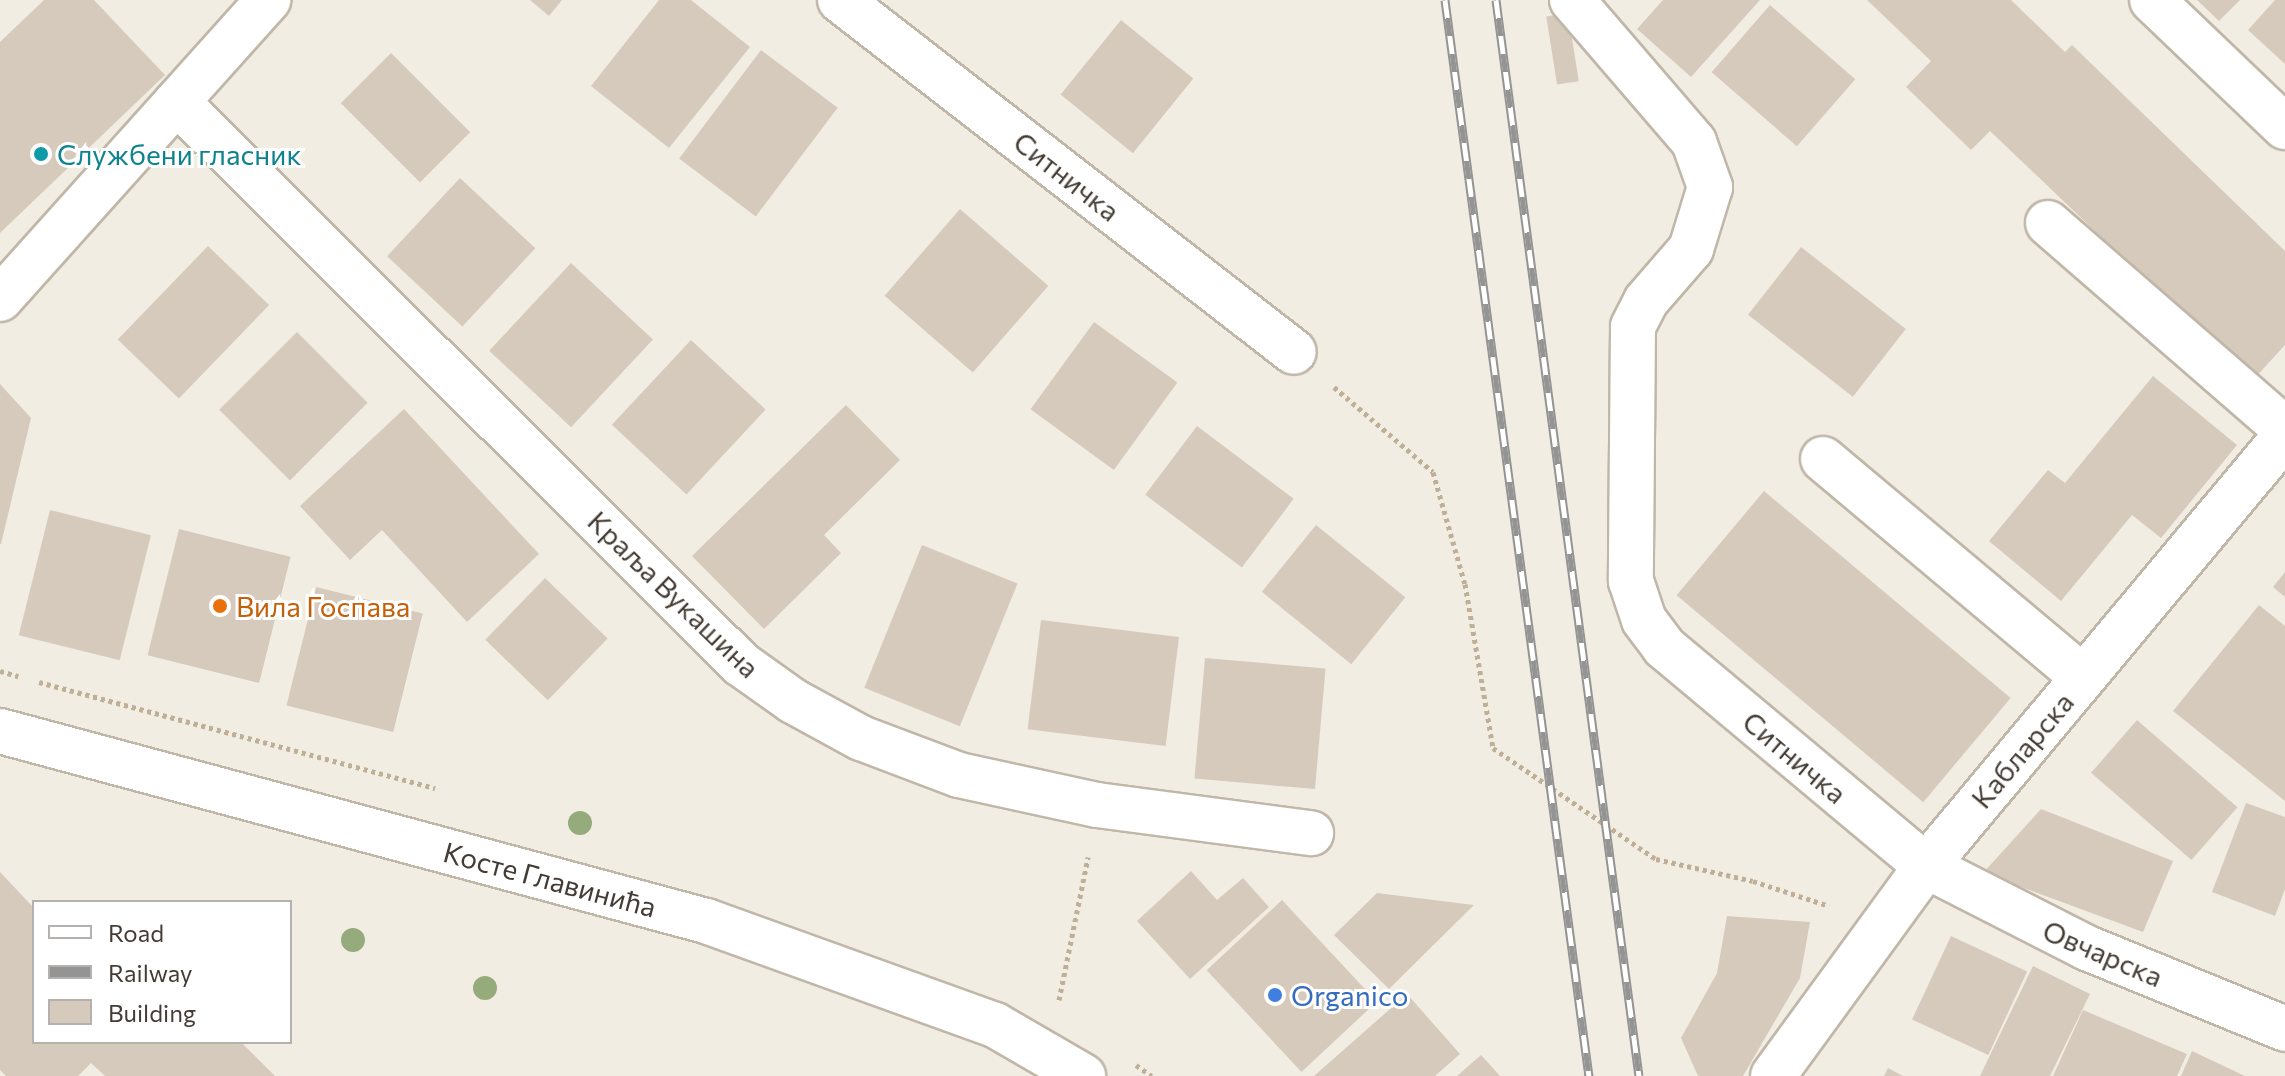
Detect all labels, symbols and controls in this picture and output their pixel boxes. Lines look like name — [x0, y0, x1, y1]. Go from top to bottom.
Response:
street label: Ситничка — [1007, 124, 1127, 228]
place label: Службени гласник — [57, 137, 301, 171]
marker: Службени гласник — [32, 145, 50, 163]
street label: Краља Вукашина — [581, 504, 767, 684]
place label: Вила Госпава — [236, 589, 410, 623]
marker: Вила Госпава — [211, 597, 229, 615]
street label: Кабларска — [1964, 685, 2080, 815]
street label: Ситничка — [1736, 704, 1854, 810]
street label: Косте Главинића — [440, 834, 660, 924]
legend — [32, 900, 292, 1044]
street label: Овчарска — [2038, 913, 2168, 993]
text: Road — [108, 918, 164, 947]
text: Railway — [108, 958, 193, 987]
place label: Organico — [1291, 978, 1408, 1012]
marker: Organico — [1266, 986, 1284, 1004]
text: Building — [108, 998, 196, 1027]

